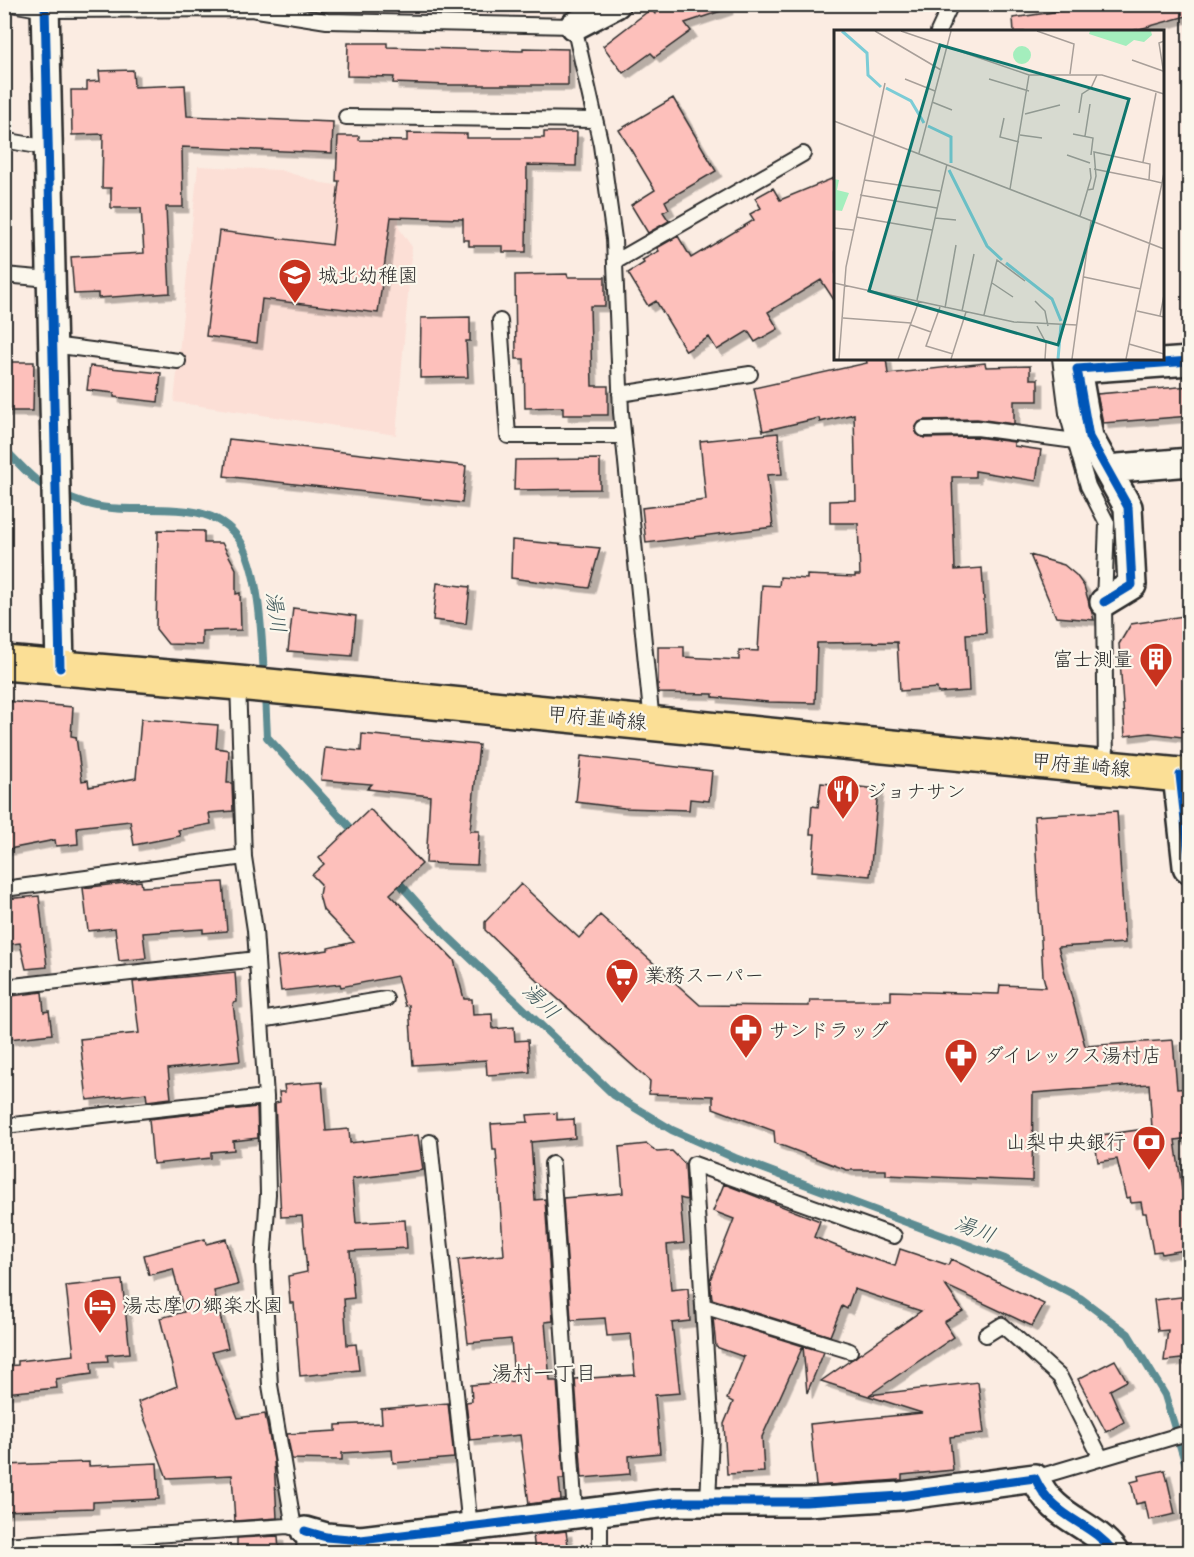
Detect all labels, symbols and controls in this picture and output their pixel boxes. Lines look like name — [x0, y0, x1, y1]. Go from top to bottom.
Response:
inset map — [834, 30, 1164, 360]
school or university icon: 城北幼稚園 — [277, 257, 313, 304]
place label: 城北幼稚園 — [318, 261, 418, 293]
water label: 湯川 — [255, 589, 294, 635]
building icon: 富士測量 — [1138, 641, 1174, 688]
place label: 富士測量 — [1053, 645, 1133, 677]
street label: 甲府韮崎線 — [546, 700, 648, 740]
street label: 甲府韮崎線 — [1030, 747, 1132, 787]
restaurant icon: ジョナサン — [825, 773, 861, 820]
place label: ジョナサン — [866, 777, 966, 809]
supermarket icon: 業務スーパー — [604, 957, 640, 1004]
place label: 業務スーパー — [645, 961, 764, 993]
water label: 湯川 — [513, 976, 567, 1029]
pharmacy icon: サンドラッグ — [728, 1012, 764, 1059]
place label: サンドラッグ — [769, 1016, 889, 1048]
pharmacy icon: ダイレックス湯村店 — [943, 1037, 979, 1084]
place label: ダイレックス湯村店 — [984, 1041, 1162, 1073]
bank icon: 山梨中央銀行 — [1131, 1124, 1167, 1171]
place label: 山梨中央銀行 — [1006, 1128, 1126, 1160]
water label: 湯川 — [949, 1207, 1000, 1253]
hotel icon: 湯志摩の郷楽水園 — [82, 1287, 118, 1334]
place label: 湯志摩の郷楽水園 — [123, 1291, 283, 1323]
district label: 湯村一丁目 — [492, 1358, 597, 1391]

